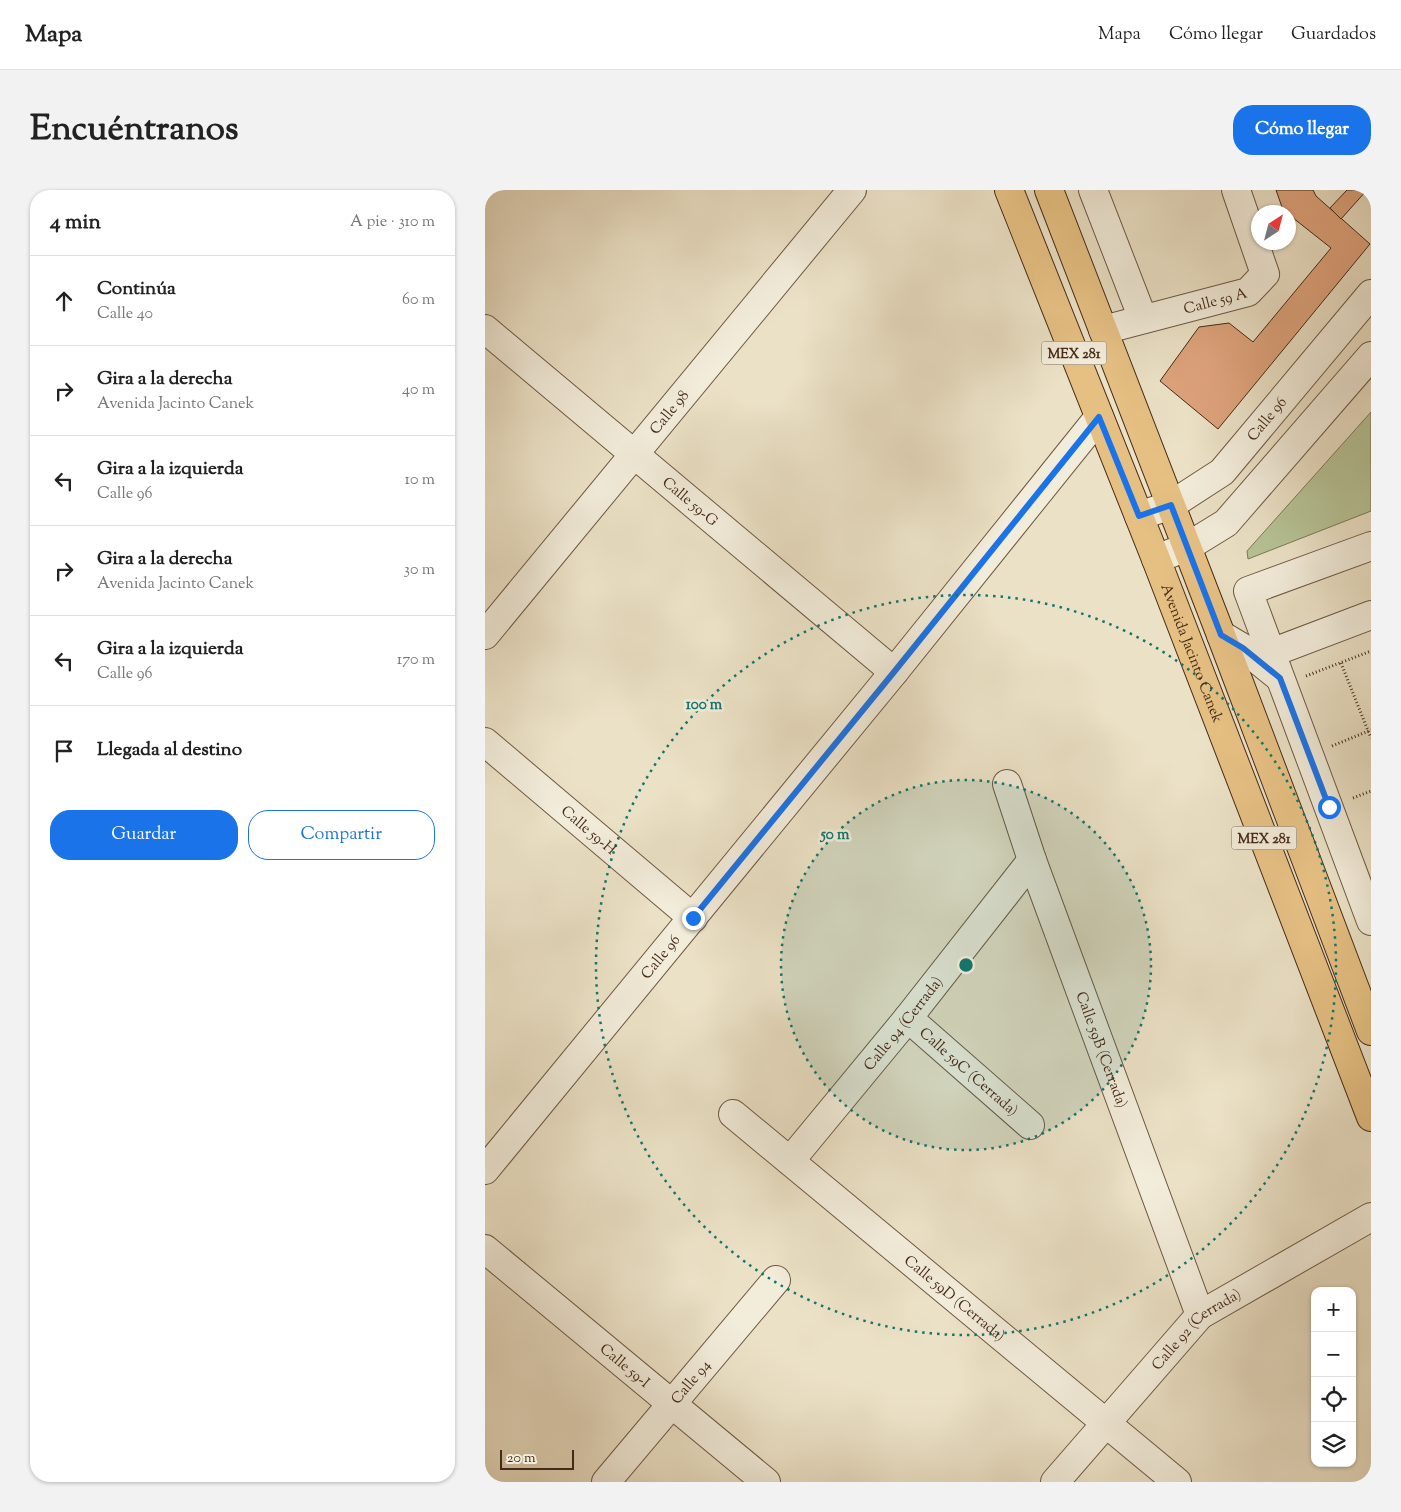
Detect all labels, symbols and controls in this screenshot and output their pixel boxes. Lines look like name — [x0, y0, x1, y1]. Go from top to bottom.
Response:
text: Mapa — [25, 18, 82, 52]
text: Mapa — [1098, 22, 1141, 48]
text: Cómo llegar — [1169, 22, 1263, 48]
text: Guardados — [1291, 22, 1376, 48]
text: Encuéntranos — [30, 105, 239, 156]
button: Cómo llegar — [1233, 105, 1371, 155]
north arrow — [1251, 205, 1296, 250]
text: 4 min — [50, 208, 101, 238]
text: A pie · 310 m — [350, 211, 435, 234]
text: Continúa — [97, 276, 176, 303]
street label: Calle 59 A — [1181, 284, 1250, 320]
icon: ahead — [50, 287, 78, 315]
text: 60 m — [402, 289, 435, 312]
text: Calle 40 — [97, 303, 153, 326]
road number: MEX 281 — [1041, 342, 1107, 364]
text: Gira a la derecha — [97, 366, 232, 393]
icon: right — [50, 377, 78, 405]
text: 40 m — [402, 379, 435, 402]
street label: Calle 98 — [645, 386, 695, 440]
text: Avenida Jacinto Canek — [97, 393, 254, 416]
street label: Calle 96 — [1243, 393, 1292, 446]
text: Gira a la izquierda — [97, 456, 243, 483]
icon: left — [50, 467, 78, 495]
text: 10 m — [405, 469, 435, 492]
street label: Calle 59-G — [657, 473, 722, 532]
text: Calle 96 — [97, 483, 152, 506]
text: Gira a la derecha — [97, 546, 232, 573]
icon: right — [50, 557, 78, 585]
text: 30 m — [404, 559, 435, 582]
text: Avenida Jacinto Canek — [97, 573, 254, 596]
street label: Avenida Jacinto Canek — [1155, 581, 1227, 726]
text: Gira a la izquierda — [97, 636, 243, 663]
icon: left — [50, 647, 78, 675]
text: 170 m — [397, 649, 435, 672]
text: Calle 96 — [97, 663, 152, 686]
text: 100 m — [686, 695, 723, 716]
icon: arrive — [50, 737, 78, 765]
text: Llegada al destino — [97, 737, 242, 764]
route start — [1318, 796, 1341, 819]
street label: Calle 59-H — [556, 801, 620, 861]
button: Guardar — [50, 810, 238, 860]
button: Compartir — [248, 810, 435, 860]
text: 50 m — [820, 825, 850, 846]
road number: MEX 281 — [1231, 826, 1297, 850]
route end — [682, 907, 705, 930]
street label: Calle 96 — [637, 931, 686, 984]
centre of rings — [957, 956, 975, 974]
street label: Calle 94 (Cerrada) — [860, 973, 949, 1076]
street label: Calle 59B (Cerrada) — [1069, 989, 1132, 1111]
street label: Calle 59C (Cerrada) — [914, 1023, 1022, 1122]
street label: Calle 59D (Cerrada) — [899, 1251, 1009, 1347]
street label: Calle 92 (Cerrada) — [1147, 1285, 1245, 1376]
map controls — [1311, 1287, 1356, 1467]
button: + — [1311, 1287, 1356, 1332]
button: − — [1311, 1332, 1356, 1377]
street label: Calle 59-I — [594, 1339, 654, 1394]
street label: Calle 94 — [667, 1356, 717, 1409]
button: locate — [1311, 1377, 1356, 1422]
button: layers — [1311, 1422, 1356, 1467]
scale bar — [500, 1447, 574, 1470]
text: 20 m — [507, 1449, 536, 1469]

